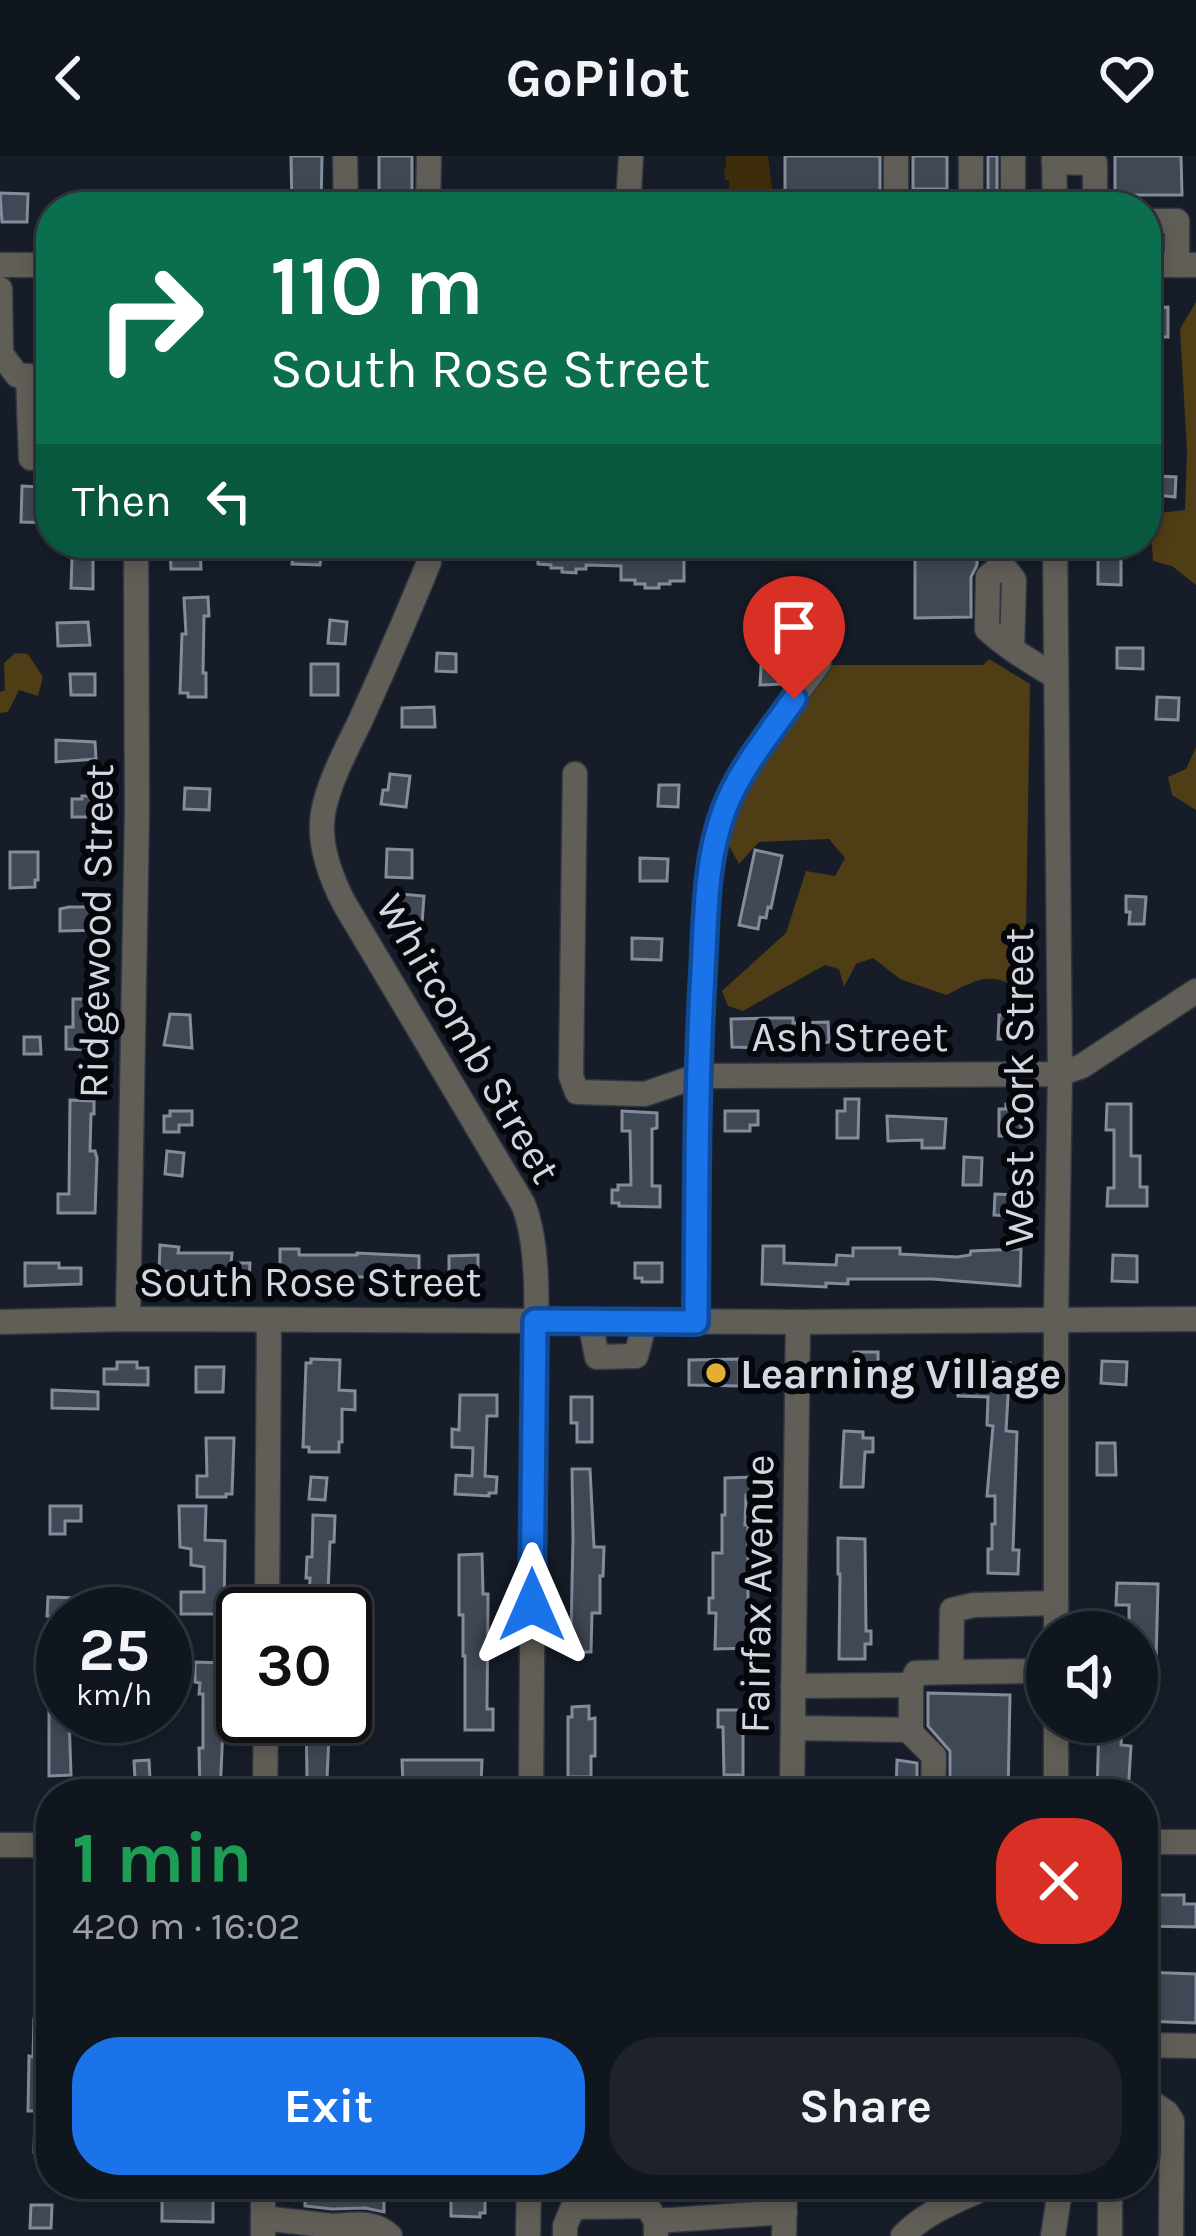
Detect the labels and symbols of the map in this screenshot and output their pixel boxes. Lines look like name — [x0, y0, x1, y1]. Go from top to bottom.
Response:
pin — [743, 576, 845, 699]
street label: Ridgewood Street — [68, 763, 124, 1099]
street label: Whitcomb Street — [365, 885, 571, 1192]
street label: West Cork Street — [994, 928, 1044, 1246]
street label: Ash Street — [752, 1012, 948, 1062]
street label: South Rose Street — [139, 1257, 481, 1307]
place label: Learning Village — [740, 1349, 1061, 1399]
marker: Learning Village — [703, 1360, 729, 1386]
street label: Fairfax Avenue — [730, 1454, 784, 1734]
position arrow — [469, 1542, 595, 1668]
speed limit sign: 30 — [216, 1587, 372, 1743]

